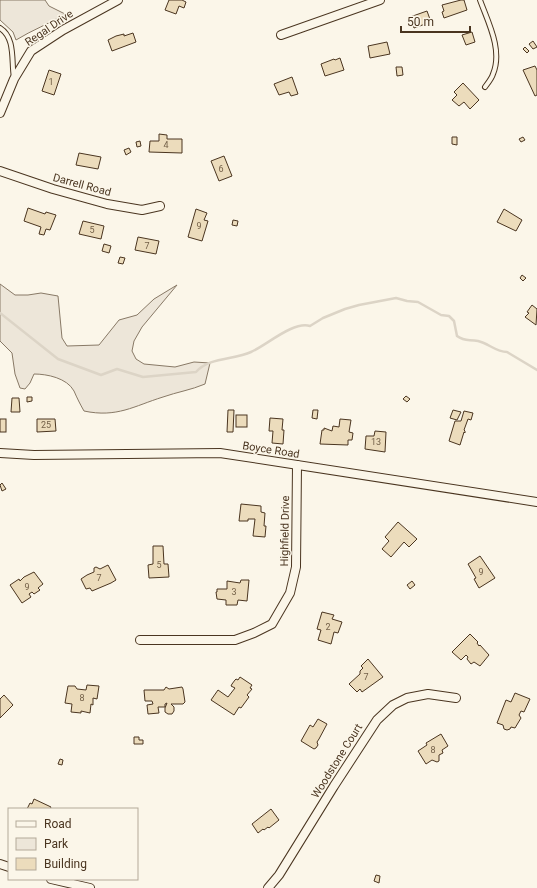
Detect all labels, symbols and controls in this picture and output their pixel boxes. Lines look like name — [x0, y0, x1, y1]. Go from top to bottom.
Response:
street label: Regal Drive — [23, 7, 76, 49]
scale bar — [401, 8, 470, 34]
text: 50 m — [407, 15, 434, 29]
house number: 1 — [48, 77, 54, 87]
house number: 4 — [163, 140, 169, 150]
house number: 6 — [218, 164, 224, 174]
street label: Darrell Road — [51, 171, 113, 199]
house number: 9 — [196, 221, 202, 231]
house number: 5 — [89, 225, 95, 235]
house number: 7 — [144, 241, 150, 251]
house number: 25 — [41, 420, 51, 430]
house number: 13 — [371, 437, 381, 447]
street label: Boyce Road — [241, 439, 301, 461]
street label: Highfield Drive — [278, 495, 292, 567]
house number: 5 — [156, 560, 162, 570]
house number: 9 — [478, 567, 484, 577]
house number: 7 — [96, 573, 102, 583]
house number: 9 — [24, 582, 30, 592]
house number: 3 — [231, 587, 237, 597]
house number: 2 — [325, 622, 331, 632]
house number: 7 — [363, 672, 369, 682]
house number: 8 — [79, 693, 85, 703]
street label: Woodstone Court — [309, 721, 365, 801]
house number: 8 — [430, 745, 436, 755]
legend — [8, 808, 138, 880]
text: Road — [44, 817, 72, 831]
text: Park — [44, 837, 69, 851]
text: Building — [44, 857, 87, 871]

